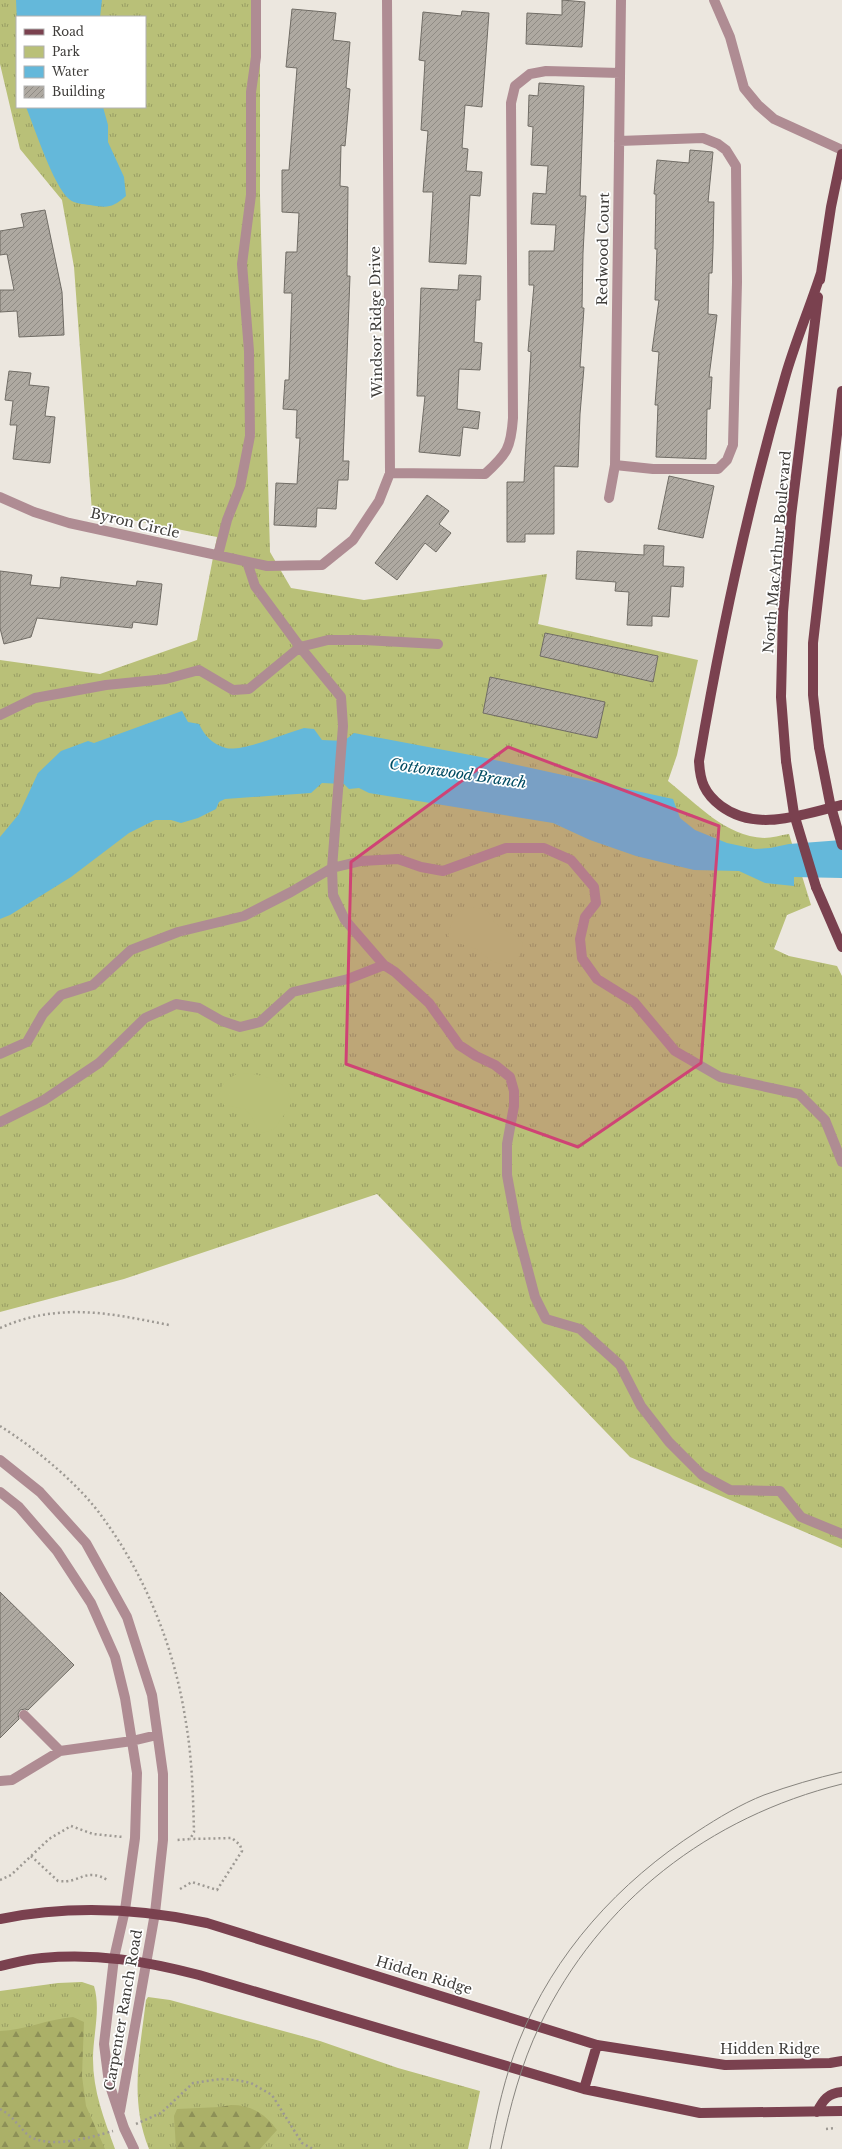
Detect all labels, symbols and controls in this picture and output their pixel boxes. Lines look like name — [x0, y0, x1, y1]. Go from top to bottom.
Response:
legend — [16, 16, 146, 108]
text: Road — [52, 24, 84, 39]
text: Park — [52, 44, 80, 59]
text: Water — [51, 64, 89, 79]
text: Building — [52, 84, 106, 99]
street label: Redwood Court — [593, 191, 613, 306]
street label: Windsor Ridge Drive — [366, 246, 386, 399]
street label: North MacArthur Boulevard — [759, 449, 795, 654]
street label: Byron Circle — [88, 504, 182, 542]
water label: Cottonwood Branch — [388, 754, 528, 792]
street label: Carpenter Ranch Road — [100, 1927, 146, 2092]
street label: Hidden Ridge — [374, 1952, 474, 1998]
street label: Hidden Ridge — [720, 2040, 820, 2058]

